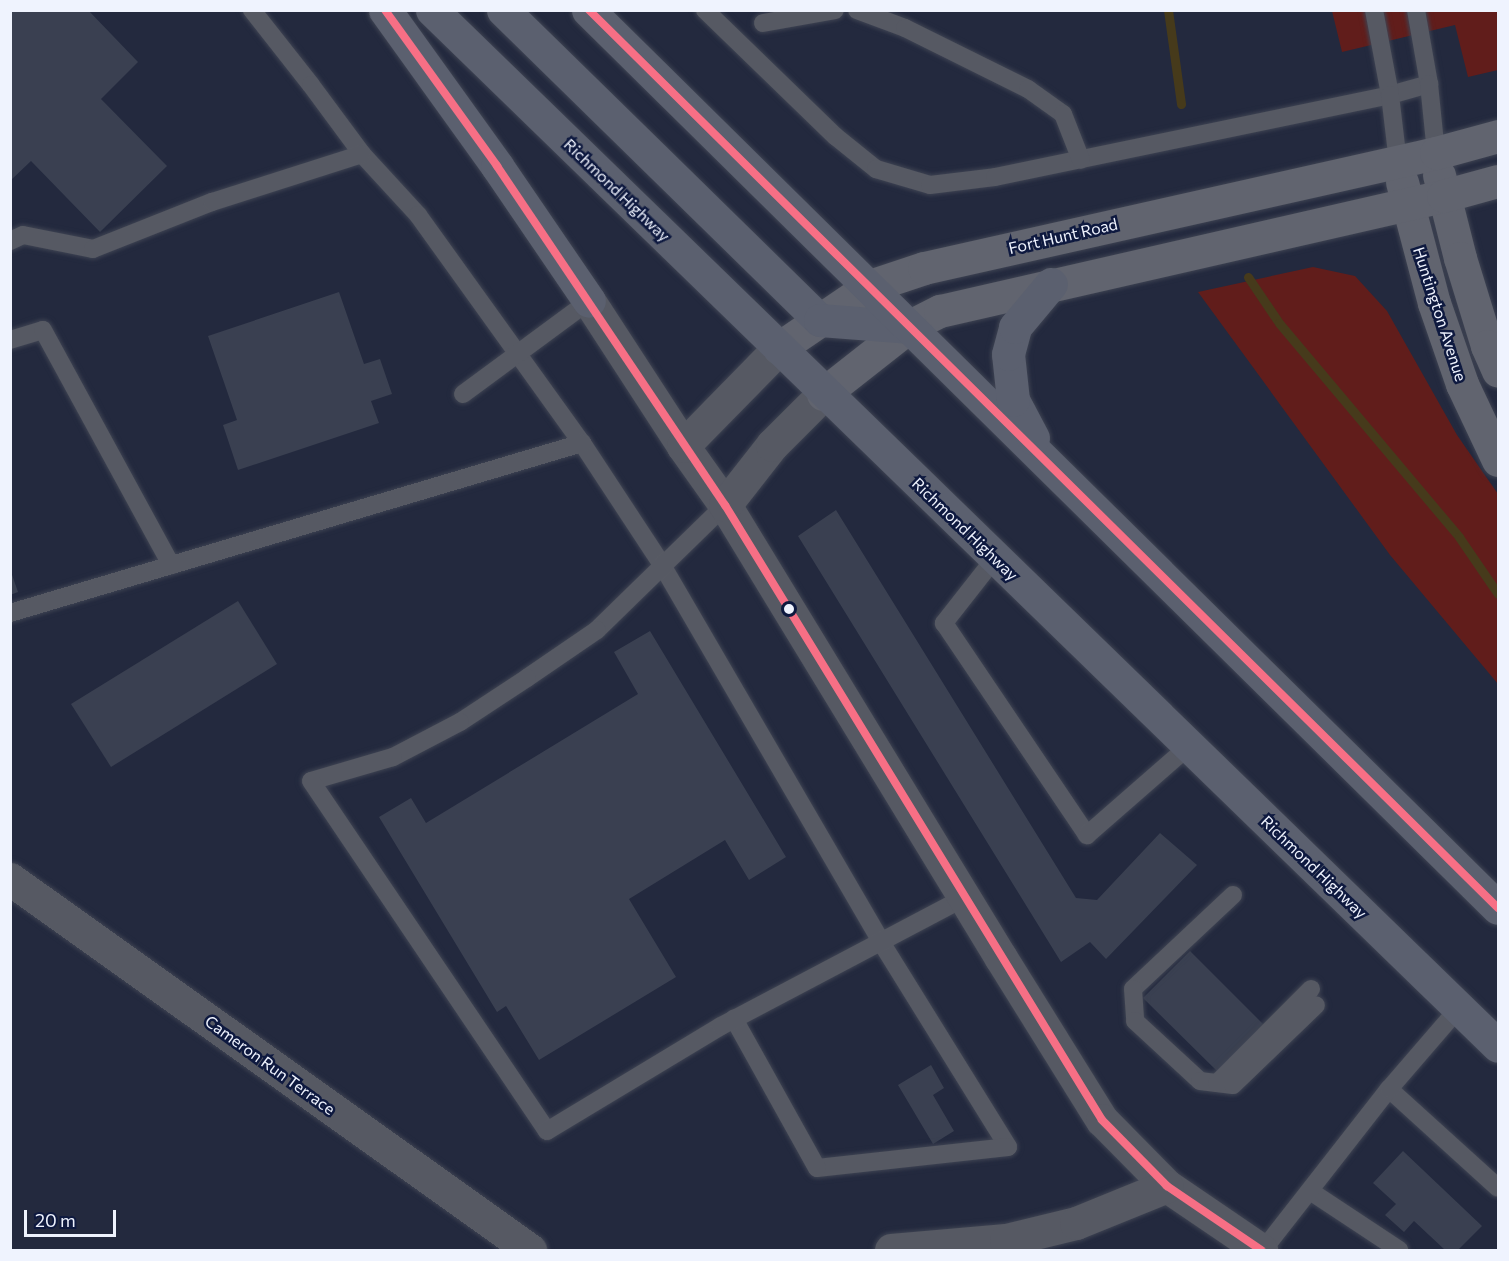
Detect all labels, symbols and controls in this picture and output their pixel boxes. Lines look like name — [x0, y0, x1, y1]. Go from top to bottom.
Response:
street label: Richmond Highway — [560, 135, 674, 245]
street label: Fort Hunt Road — [1007, 214, 1119, 258]
street label: Huntington Avenue — [1409, 244, 1471, 384]
street label: Richmond Highway — [908, 474, 1022, 584]
unlabelled marker — [783, 603, 795, 615]
street label: Richmond Highway — [1257, 812, 1371, 922]
street label: Cameron Run Terrace — [201, 1011, 339, 1119]
scale bar — [27, 1198, 118, 1236]
text: 20 m — [35, 1209, 76, 1231]

